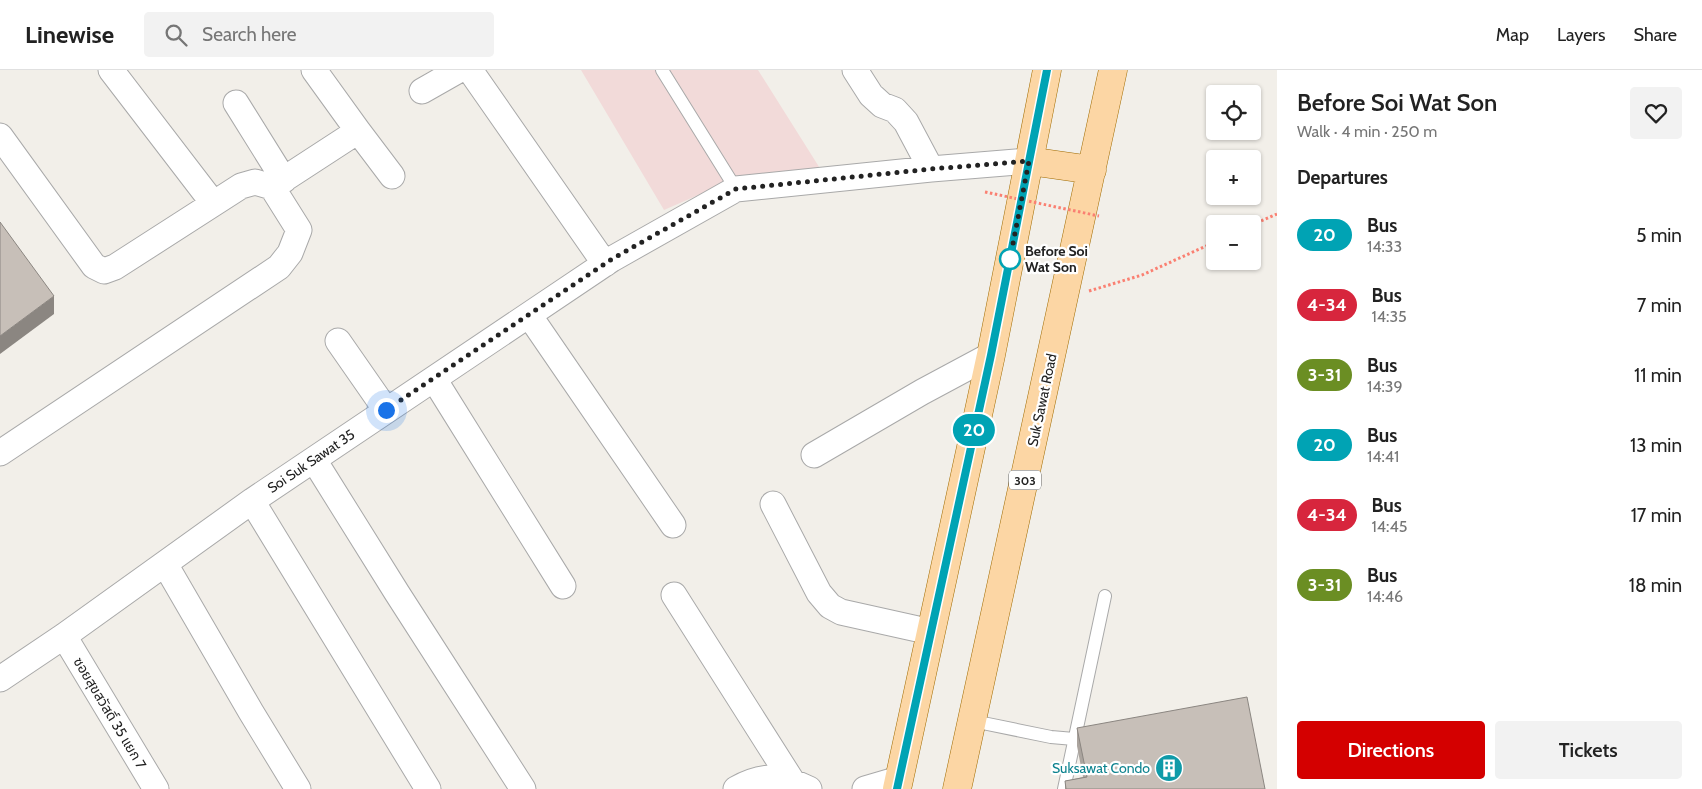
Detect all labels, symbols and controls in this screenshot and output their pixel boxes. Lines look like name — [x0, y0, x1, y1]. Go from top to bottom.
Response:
search box — [144, 12, 494, 57]
text: Linewise — [25, 20, 114, 49]
icon: search — [162, 21, 190, 49]
text: Search here — [202, 23, 297, 46]
text: Map — [1496, 24, 1529, 46]
text: Layers — [1557, 24, 1606, 46]
text: Share — [1634, 24, 1677, 46]
map controls — [1206, 85, 1261, 270]
button: locate — [1206, 85, 1261, 140]
button: heart — [1630, 87, 1682, 139]
text: Before Soi Wat Son — [1297, 88, 1497, 117]
text: Walk · 4 min · 250 m — [1297, 122, 1437, 141]
button: + — [1206, 150, 1261, 205]
text: Departures — [1297, 166, 1388, 189]
text: Bus — [1367, 214, 1397, 237]
button: − — [1206, 215, 1261, 270]
text: 20 — [1313, 224, 1336, 246]
text: 5 min — [1636, 224, 1682, 247]
text: 14:33 — [1367, 237, 1402, 256]
place label: Before Soi Wat Son — [1025, 242, 1088, 276]
marker: Before Soi Wat Son — [999, 248, 1021, 270]
text: Bus — [1372, 284, 1402, 307]
text: 4-34 — [1307, 294, 1347, 316]
text: 7 min — [1637, 294, 1682, 317]
text: 14:35 — [1372, 307, 1407, 326]
street label: Suk Sawat Road — [1023, 352, 1061, 448]
text: Bus — [1367, 354, 1397, 377]
text: 3-31 — [1308, 364, 1341, 386]
text: 11 min — [1634, 364, 1682, 387]
text: 14:39 — [1367, 377, 1403, 396]
your location — [374, 398, 399, 423]
line badge: 20 — [952, 414, 996, 446]
text: 20 — [963, 419, 985, 441]
text: Bus — [1367, 424, 1397, 447]
street label: Soi Suk Sawat 35 — [264, 425, 358, 497]
text: 20 — [1313, 434, 1336, 456]
text: 13 min — [1630, 434, 1682, 457]
text: 14:41 — [1367, 447, 1399, 466]
road number: 303 — [1009, 470, 1041, 490]
text: Bus — [1372, 494, 1402, 517]
text: 4-34 — [1307, 504, 1347, 526]
text: 17 min — [1631, 504, 1682, 527]
text: 14:45 — [1372, 517, 1407, 536]
text: Bus — [1367, 564, 1397, 587]
text: 3-31 — [1308, 574, 1341, 596]
text: 18 min — [1629, 574, 1682, 597]
text: 14:46 — [1367, 587, 1403, 606]
street label: ซอยสุขสวัสดิ์ 35 แยก 7 — [70, 654, 150, 772]
button: Directions — [1297, 721, 1485, 779]
button: Tickets — [1495, 721, 1682, 779]
building icon: Suksawat Condo — [1154, 753, 1184, 783]
place label: Suksawat Condo — [1052, 759, 1150, 777]

